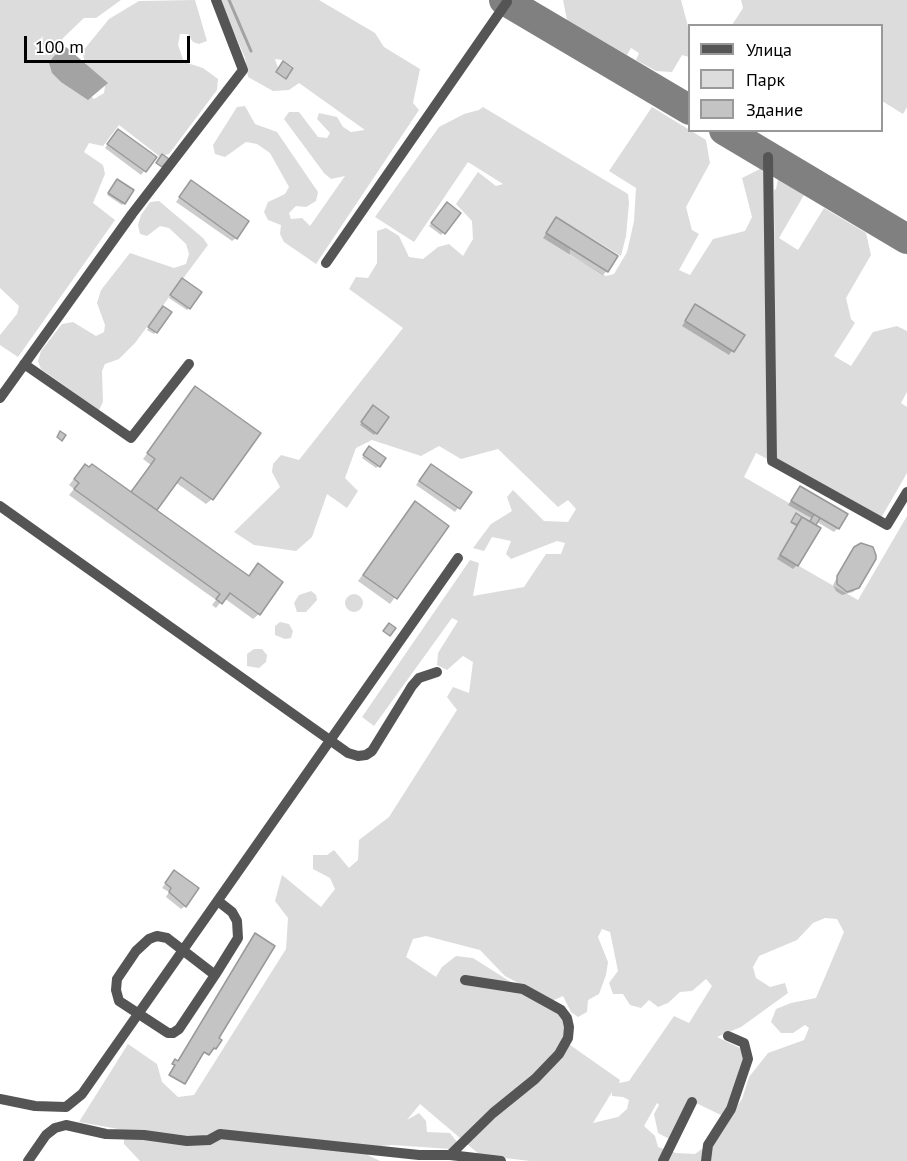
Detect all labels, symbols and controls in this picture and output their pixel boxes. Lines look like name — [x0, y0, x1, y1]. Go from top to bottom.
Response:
scale bar — [27, 24, 194, 62]
legend — [688, 24, 883, 132]
text: 100 m — [35, 35, 84, 58]
text: Улица — [746, 38, 792, 61]
text: Парк — [746, 68, 785, 91]
text: Здание — [746, 98, 803, 121]

